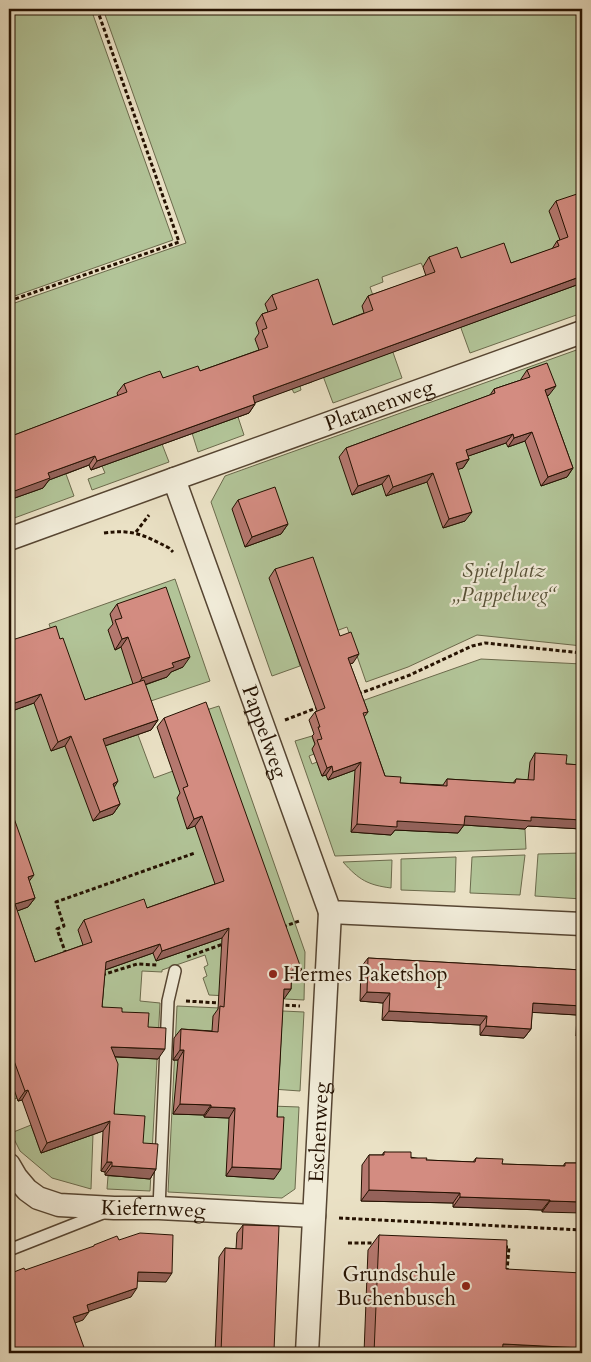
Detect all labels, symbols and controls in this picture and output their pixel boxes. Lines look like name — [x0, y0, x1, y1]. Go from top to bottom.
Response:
street label: Platanenweg — [320, 372, 438, 438]
park label: Spielplatz „Pappelweg“ — [451, 556, 557, 609]
street label: Pappelweg — [235, 681, 295, 782]
place label: Hermes Paketshop — [283, 960, 448, 989]
marker: Hermes Paketshop — [267, 968, 279, 980]
street label: Eschenweg — [301, 1081, 336, 1183]
street label: Kiefernweg — [100, 1193, 207, 1225]
place label: Grundschule Buchenbusch — [337, 1260, 456, 1313]
marker: Grundschule Buchenbusch — [460, 1280, 472, 1292]

